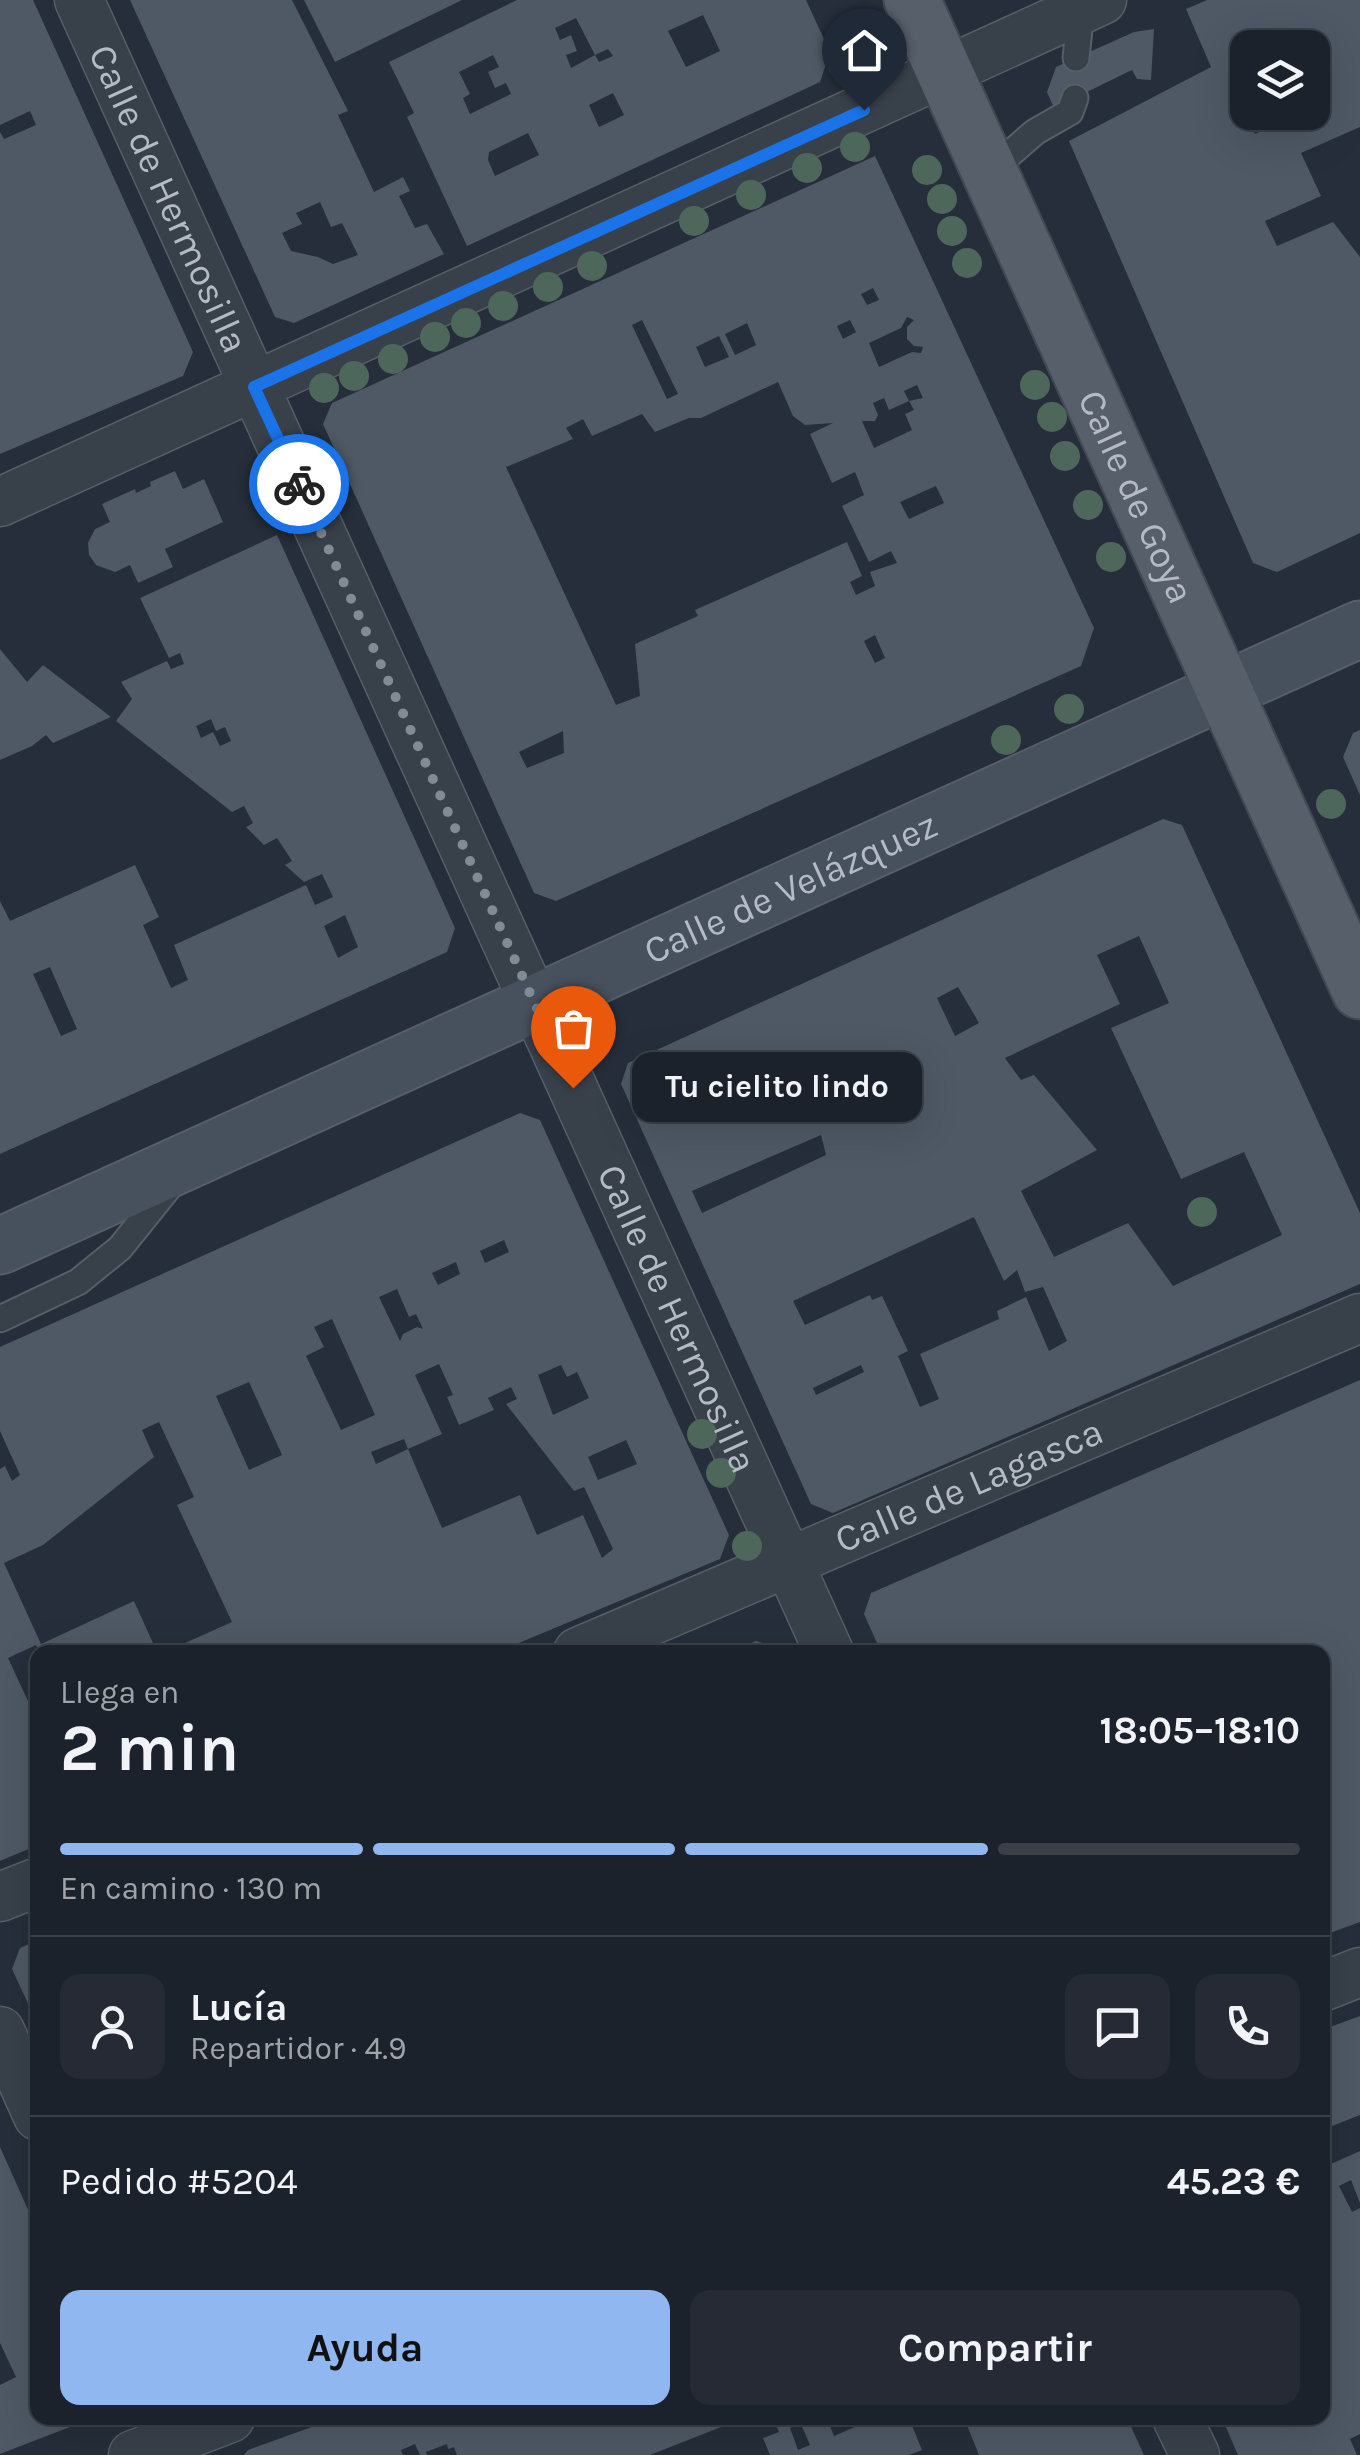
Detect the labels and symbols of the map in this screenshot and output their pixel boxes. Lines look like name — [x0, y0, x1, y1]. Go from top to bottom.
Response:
pin — [822, 8, 907, 111]
street label: Calle de Hermosilla — [80, 37, 259, 360]
street label: Calle de Goya — [1069, 383, 1204, 610]
courier — [249, 434, 349, 534]
street label: Calle de Velázquez — [637, 801, 944, 973]
pin — [531, 986, 616, 1089]
callout: Tu cielito lindo — [633, 1053, 923, 1123]
street label: Calle de Hermosilla — [588, 1157, 767, 1480]
street label: Calle de Lagasca — [828, 1408, 1110, 1562]

